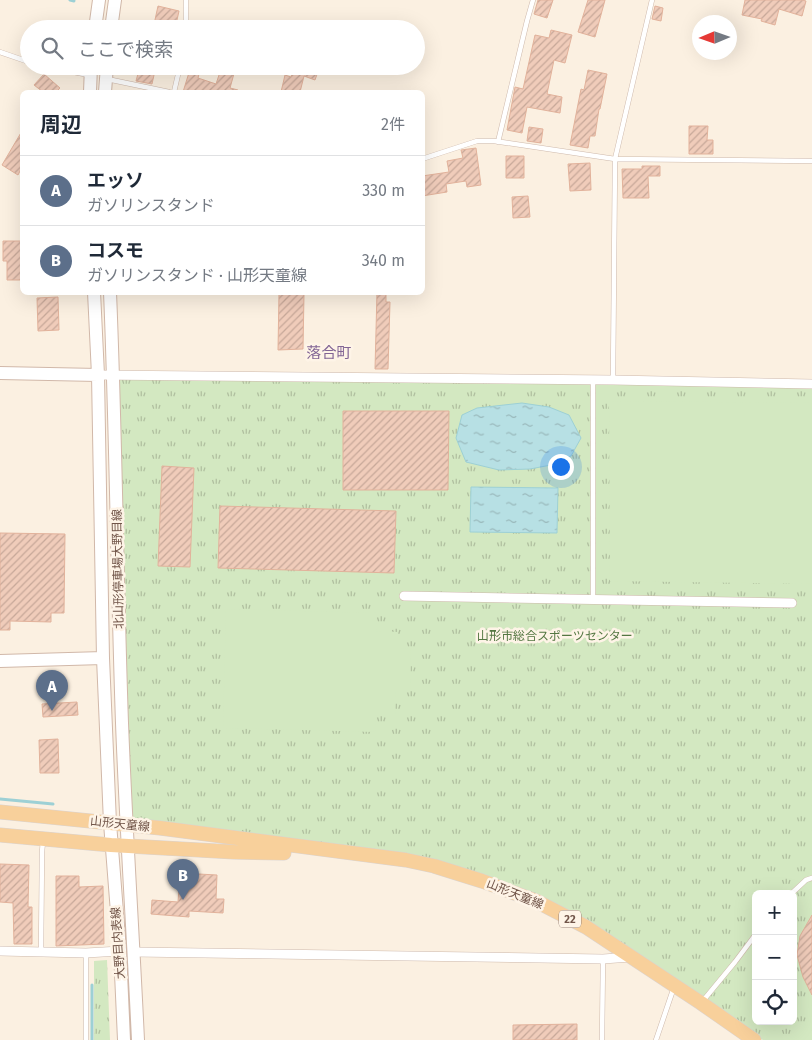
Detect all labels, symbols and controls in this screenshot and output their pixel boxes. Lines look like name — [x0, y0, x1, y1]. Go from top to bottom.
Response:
north arrow — [692, 15, 737, 60]
search box — [20, 20, 425, 75]
icon: search — [38, 34, 66, 62]
text: ここで検索 — [78, 38, 173, 61]
text: 周辺 — [40, 112, 82, 138]
text: 2件 — [381, 115, 405, 134]
text: エッソ — [87, 169, 144, 192]
text: A — [51, 181, 61, 200]
text: 330 m — [362, 181, 405, 200]
text: ガソリンスタンド — [87, 196, 215, 215]
text: コスモ — [87, 239, 144, 262]
text: B — [51, 251, 61, 270]
text: 340 m — [362, 251, 405, 270]
text: ガソリンスタンド · 山形天童線 — [87, 266, 307, 285]
district label: 落合町 — [306, 344, 352, 362]
your location — [548, 454, 574, 480]
street label: 北山形停車場大野目線 — [110, 509, 126, 629]
park label: 山形市総合スポーツセンター — [477, 629, 633, 643]
pin: A — [36, 670, 68, 711]
street label: 山形天童線 — [89, 814, 151, 834]
pin: B — [167, 859, 199, 900]
street label: 山形天童線 — [485, 876, 545, 912]
map controls — [752, 890, 797, 1025]
button: + — [752, 890, 797, 935]
street label: 大野目内表線 — [109, 907, 127, 979]
road number: 22 — [559, 911, 581, 928]
button: − — [752, 935, 797, 980]
button: locate — [752, 980, 797, 1025]

